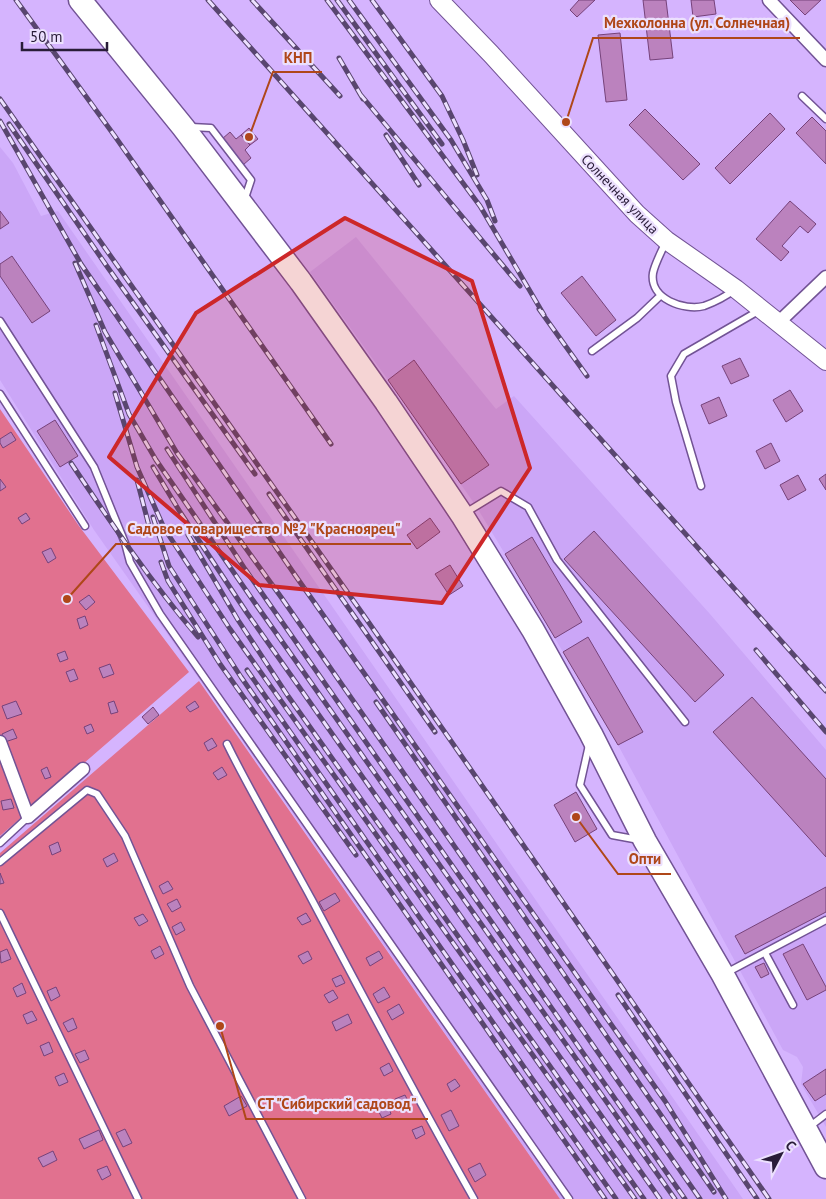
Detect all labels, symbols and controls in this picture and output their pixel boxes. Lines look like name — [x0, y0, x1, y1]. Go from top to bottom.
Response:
callout: Мехколонна (ул. Солнечная) — [593, 8, 800, 38]
text: Мехколонна (ул. Солнечная) — [604, 13, 790, 32]
scale bar — [22, 20, 108, 52]
text: 50 m — [30, 27, 63, 46]
callout: КНП — [273, 42, 322, 72]
text: КНП — [284, 48, 312, 67]
street label: Солнечная улица — [577, 150, 663, 238]
callout: Садовое товарищество №2 "Красноярец" — [116, 514, 411, 544]
text: Садовое товарищество №2 "Красноярец" — [127, 519, 401, 538]
callout: Опти — [618, 844, 671, 874]
text: Опти — [629, 849, 661, 868]
callout: СТ "Сибирский садовод" — [246, 1089, 428, 1119]
text: СТ "Сибирский садовод" — [257, 1094, 417, 1113]
north arrow — [756, 1129, 806, 1179]
text: С — [781, 1137, 800, 1154]

